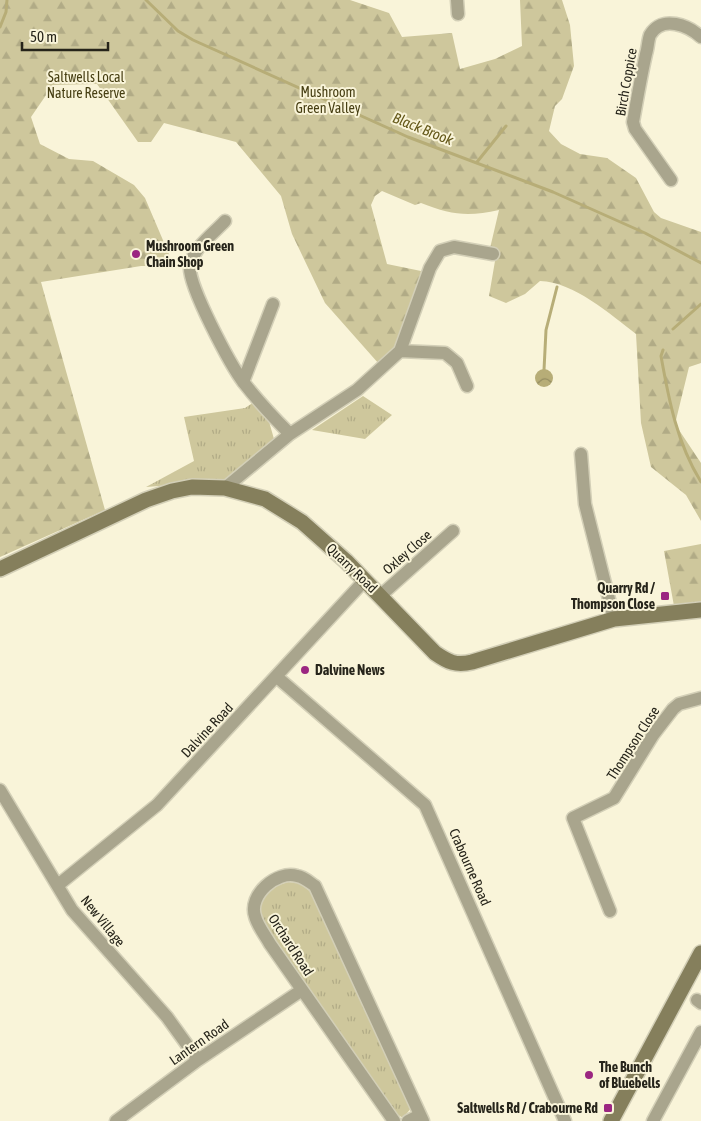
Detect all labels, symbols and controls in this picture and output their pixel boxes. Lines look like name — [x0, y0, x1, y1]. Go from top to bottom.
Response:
scale bar — [22, 20, 109, 52]
text: 50 m — [30, 28, 57, 45]
street label: Birch Coppice — [612, 47, 640, 117]
park label: Saltwells Local Nature Reserve — [47, 69, 125, 101]
park label: Mushroom Green Valley — [295, 84, 361, 116]
water label: Black Brook — [390, 109, 456, 149]
place label: Mushroom Green Chain Shop — [146, 238, 234, 270]
marker: Mushroom Green Chain Shop — [130, 248, 142, 260]
street label: Oxley Close — [379, 527, 435, 577]
street label: Quarry Road — [323, 540, 381, 596]
place label: Quarry Rd / Thompson Close — [571, 580, 655, 612]
marker: Quarry Rd / Thompson Close — [659, 590, 671, 602]
place label: Dalvine News — [315, 662, 385, 678]
marker: Dalvine News — [299, 664, 311, 676]
street label: Dalvine Road — [178, 699, 236, 761]
street label: Thompson Close — [603, 703, 663, 783]
street label: Crabourne Road — [446, 826, 494, 908]
street label: New Village — [78, 892, 128, 950]
street label: Orchard Road — [265, 911, 317, 979]
street label: Lantern Road — [166, 1016, 232, 1068]
place label: The Bunch of Bluebells — [599, 1059, 660, 1091]
marker: The Bunch of Bluebells — [583, 1069, 595, 1081]
place label: Saltwells Rd / Crabourne Rd — [457, 1100, 598, 1116]
marker: Saltwells Rd / Crabourne Rd — [602, 1102, 614, 1114]

